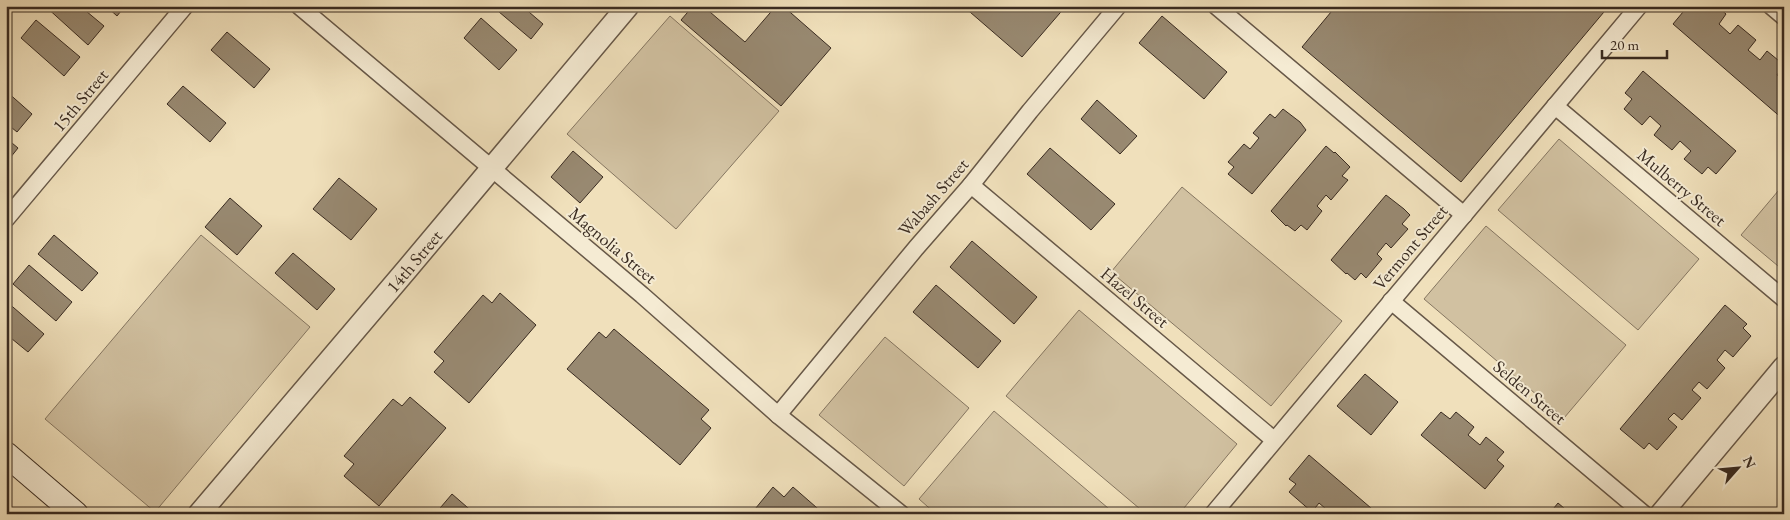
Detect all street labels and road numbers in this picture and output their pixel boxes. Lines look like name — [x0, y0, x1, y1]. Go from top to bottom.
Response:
street label: 15th Street — [47, 63, 113, 136]
street label: Mulberry Street — [1633, 143, 1732, 231]
street label: Wabash Street — [893, 153, 973, 241]
street label: Vermont Street — [1368, 199, 1453, 294]
street label: Magnolia Street — [564, 201, 662, 289]
street label: 14th Street — [381, 224, 447, 297]
street label: Hazel Street — [1096, 262, 1174, 333]
street label: Selden Street — [1489, 355, 1572, 429]

